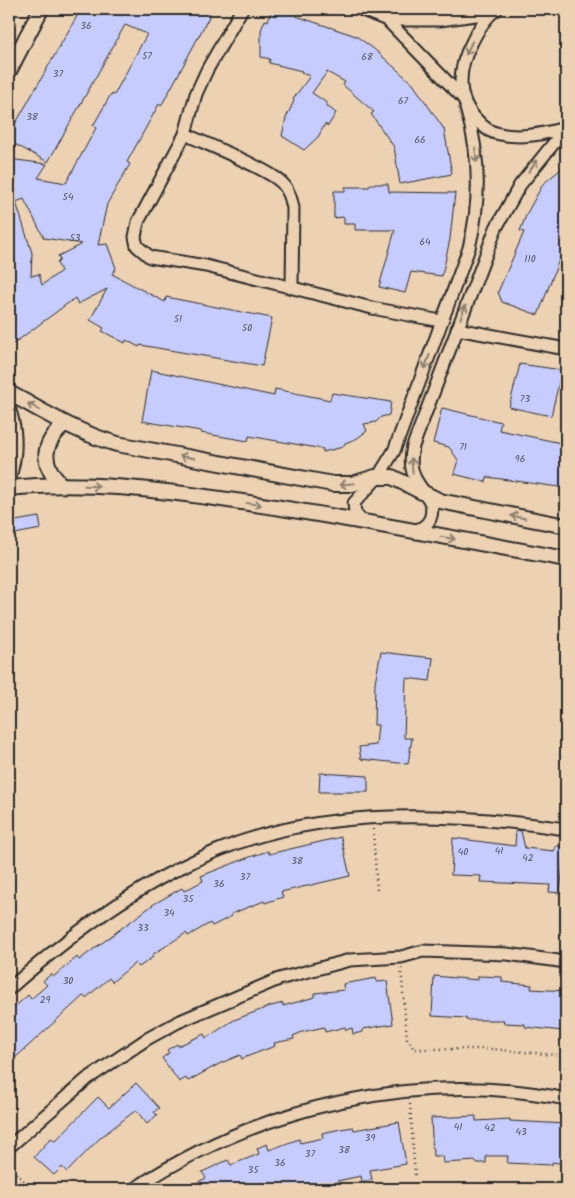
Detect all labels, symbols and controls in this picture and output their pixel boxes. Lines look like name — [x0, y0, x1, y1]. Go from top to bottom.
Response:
house number: 36 — [80, 18, 92, 34]
one-way arrow — [464, 40, 474, 55]
house number: 57 — [142, 48, 152, 64]
house number: 68 — [361, 49, 374, 65]
house number: 37 — [53, 66, 64, 82]
house number: 67 — [398, 93, 408, 109]
house number: 38 — [26, 109, 39, 125]
house number: 66 — [414, 132, 426, 148]
one-way arrow — [471, 147, 481, 163]
one-way arrow — [528, 160, 539, 173]
house number: 54 — [63, 189, 74, 205]
house number: 53 — [69, 230, 81, 246]
house number: 64 — [419, 234, 431, 250]
house number: 110 — [524, 251, 536, 267]
one-way arrow — [459, 305, 468, 320]
house number: 51 — [174, 311, 182, 327]
house number: 50 — [242, 320, 252, 336]
one-way arrow — [422, 354, 431, 369]
house number: 73 — [520, 391, 530, 407]
one-way arrow — [27, 402, 42, 412]
house number: 71 — [459, 439, 467, 455]
house number: 96 — [515, 451, 525, 467]
one-way arrow — [179, 452, 195, 462]
one-way arrow — [407, 457, 417, 473]
one-way arrow — [339, 479, 355, 489]
one-way arrow — [84, 482, 100, 491]
one-way arrow — [245, 499, 261, 509]
one-way arrow — [511, 511, 527, 521]
one-way arrow — [440, 533, 456, 543]
house number: 41 — [495, 843, 503, 859]
house number: 40 — [458, 844, 468, 860]
house number: 42 — [522, 850, 534, 866]
house number: 38 — [291, 853, 304, 869]
house number: 37 — [240, 869, 251, 885]
house number: 36 — [213, 876, 225, 892]
house number: 35 — [182, 891, 194, 907]
house number: 34 — [163, 905, 175, 921]
house number: 33 — [137, 920, 149, 936]
house number: 30 — [63, 973, 73, 989]
house number: 29 — [40, 992, 50, 1008]
house number: 41 — [454, 1119, 462, 1135]
house number: 42 — [484, 1120, 496, 1136]
house number: 43 — [515, 1124, 527, 1140]
house number: 39 — [365, 1130, 375, 1146]
house number: 38 — [338, 1142, 351, 1158]
house number: 37 — [305, 1146, 316, 1162]
house number: 36 — [274, 1155, 286, 1171]
house number: 35 — [247, 1162, 259, 1178]

